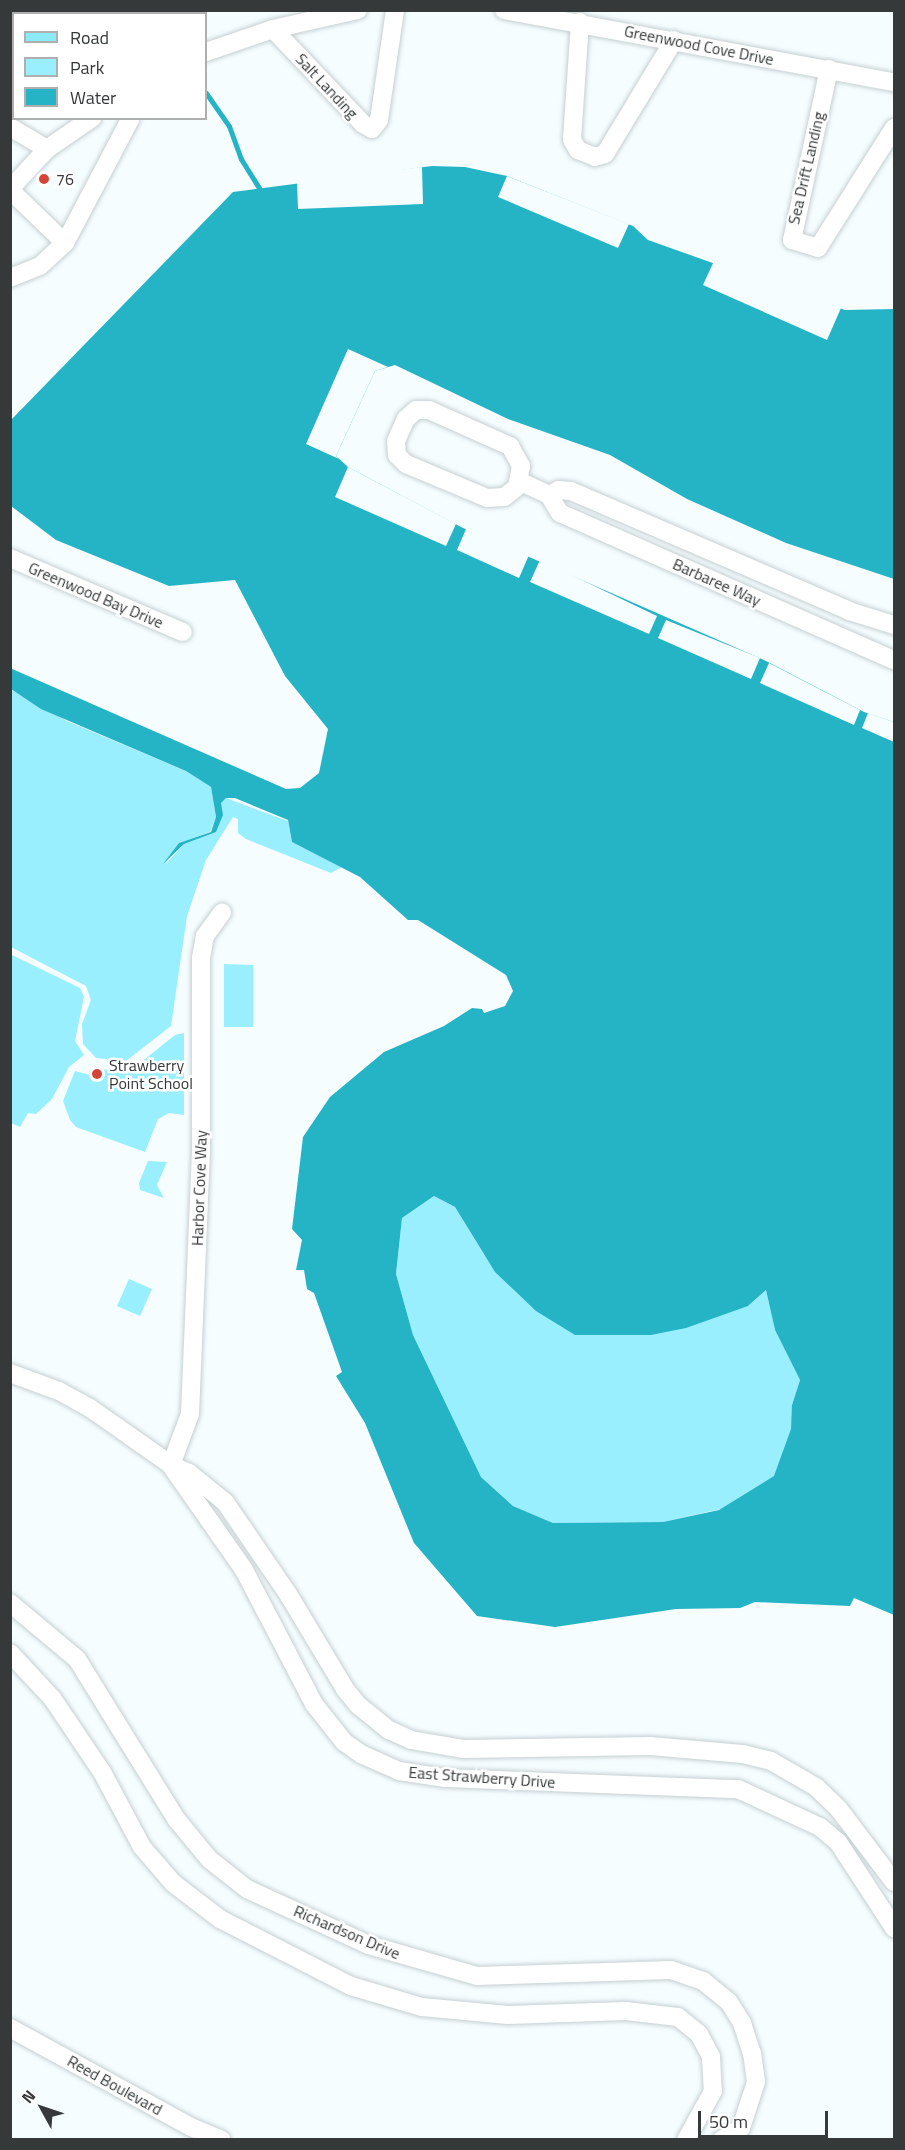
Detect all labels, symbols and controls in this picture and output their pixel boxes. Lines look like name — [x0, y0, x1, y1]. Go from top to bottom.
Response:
legend — [12, 12, 207, 120]
street label: Greenwood Cove Drive — [623, 21, 775, 69]
text: Road — [70, 24, 109, 51]
street label: Salt Landing — [292, 49, 362, 123]
text: Park — [70, 54, 104, 81]
text: Water — [70, 84, 116, 111]
street label: Sea Drift Landing — [784, 110, 828, 226]
place label: 76 — [56, 169, 74, 189]
marker: 76 — [37, 172, 51, 186]
street label: Barbaree Way — [670, 554, 764, 610]
street label: Greenwood Bay Drive — [26, 558, 166, 632]
place label: Strawberry Point School — [109, 1055, 193, 1093]
marker: Strawberry Point School — [90, 1067, 104, 1081]
street label: Harbor Cove Way — [187, 1130, 211, 1246]
street label: East Strawberry Drive — [408, 1762, 556, 1792]
street label: Richardson Drive — [291, 1901, 403, 1963]
street label: Reed Boulevard — [64, 2051, 166, 2119]
north arrow — [12, 2078, 72, 2138]
text: N — [15, 2084, 41, 2108]
scale bar — [701, 2099, 832, 2137]
text: 50 m — [709, 2108, 748, 2135]

